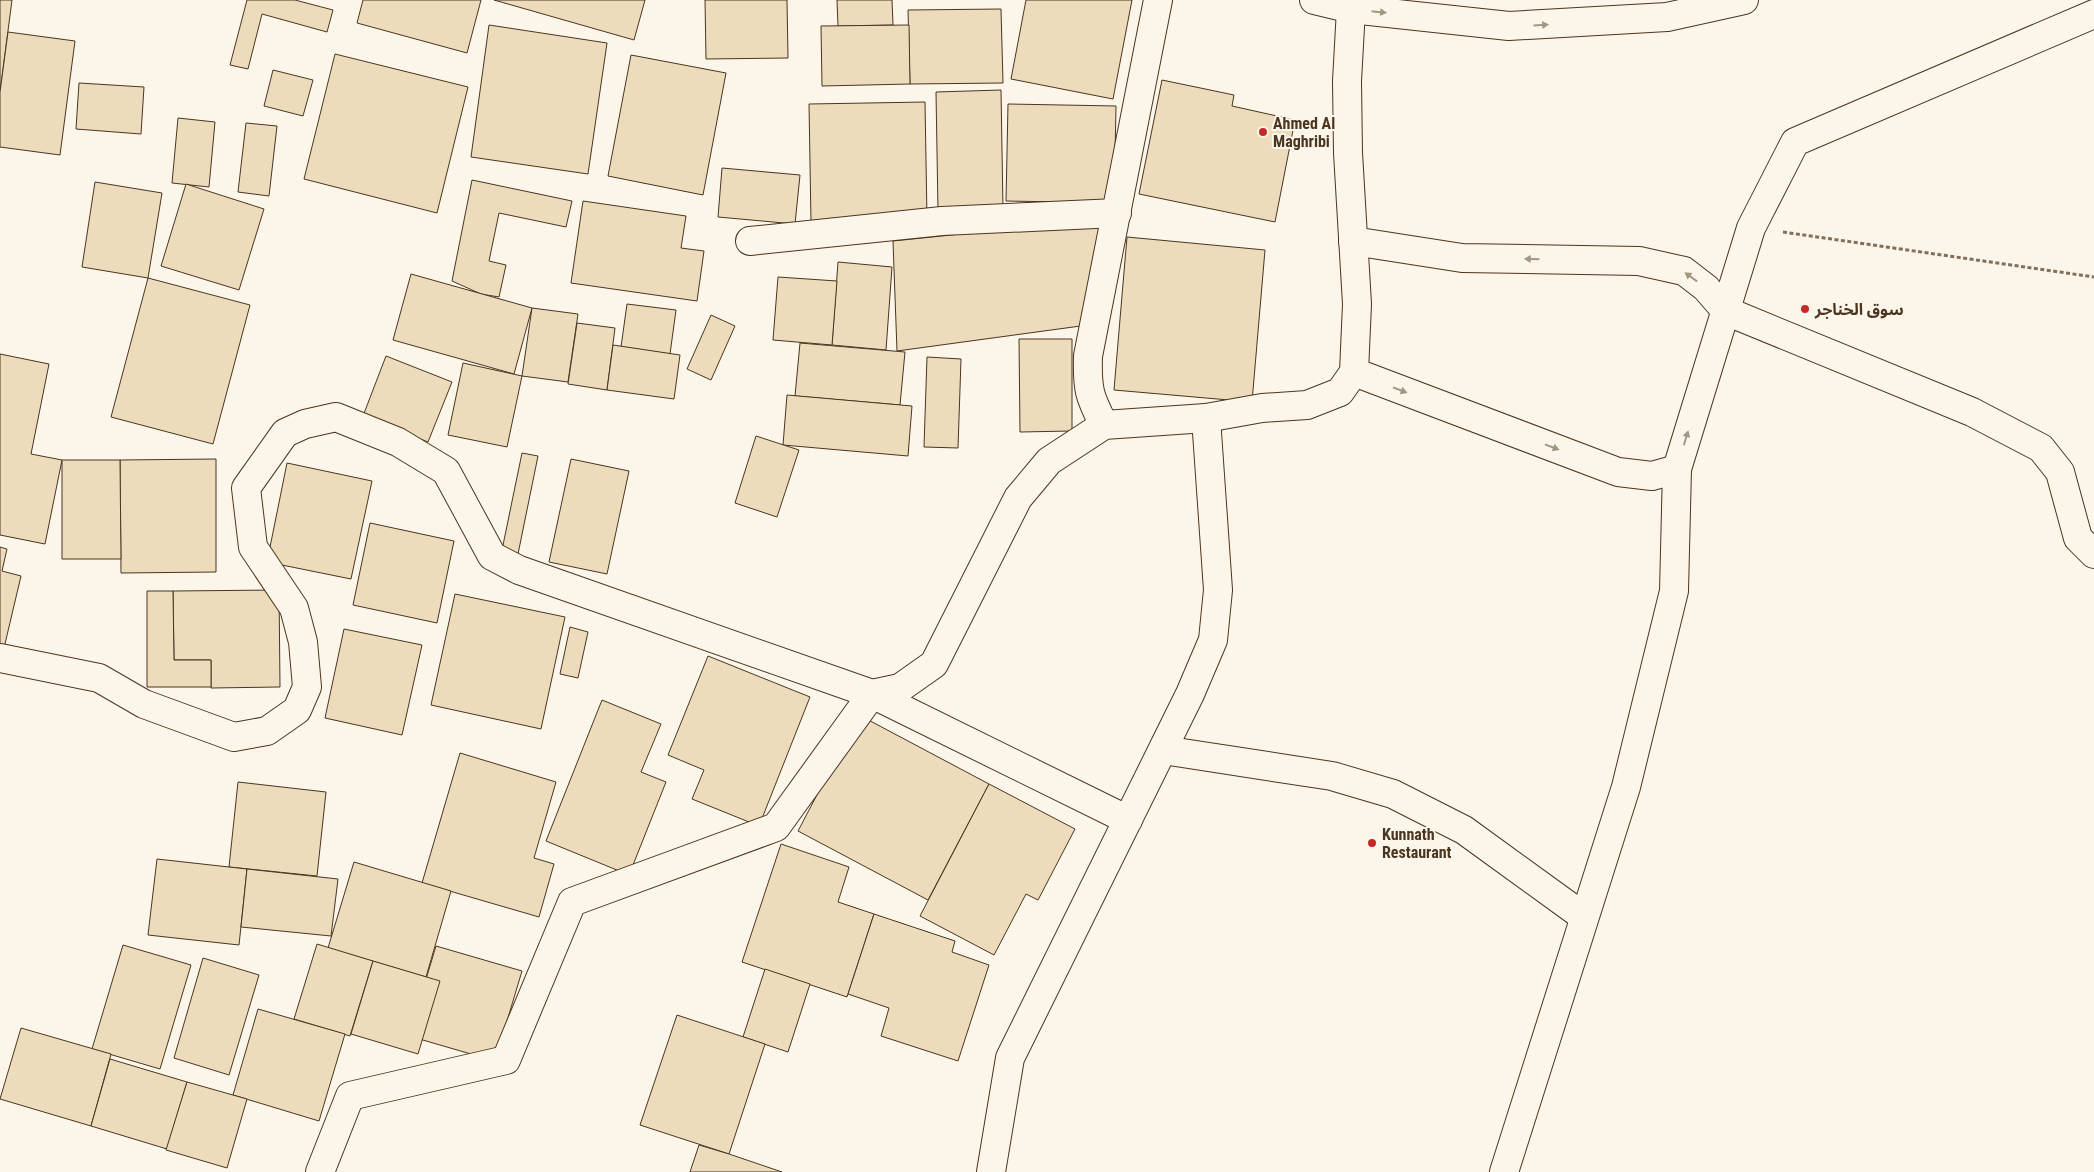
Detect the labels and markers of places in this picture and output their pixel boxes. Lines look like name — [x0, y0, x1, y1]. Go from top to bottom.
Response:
place label: Ahmed Al Maghribi — [1273, 114, 1335, 151]
marker: Ahmed Al Maghribi — [1257, 126, 1269, 138]
place label: سوق الخناجر — [1814, 300, 1904, 319]
marker: سوق الخناجر — [1799, 303, 1811, 315]
place label: Kunnath Restaurant — [1382, 825, 1452, 862]
marker: Kunnath Restaurant — [1366, 837, 1378, 849]

